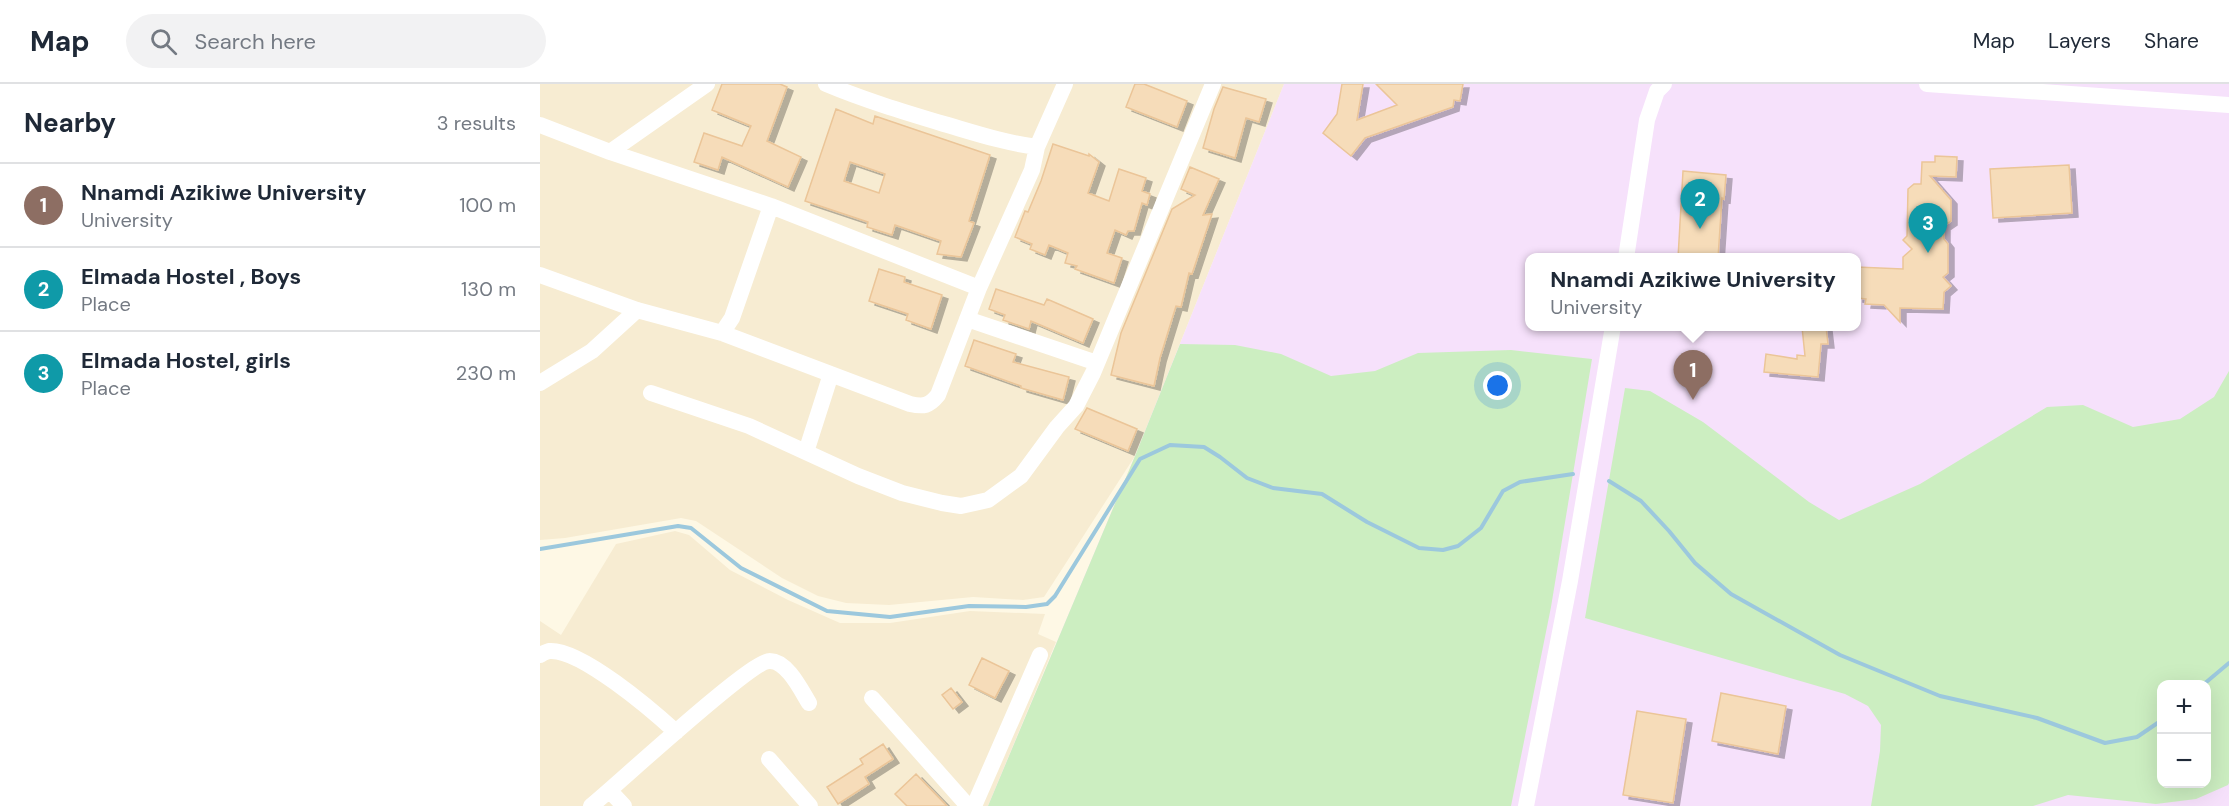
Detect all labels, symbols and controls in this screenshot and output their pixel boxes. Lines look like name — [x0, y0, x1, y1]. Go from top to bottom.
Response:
search box — [126, 14, 546, 68]
text: Map — [30, 23, 90, 60]
icon: search — [147, 25, 180, 58]
text: Search here — [195, 27, 316, 56]
text: Map — [1973, 27, 2015, 55]
text: Layers — [2048, 27, 2111, 55]
text: Share — [2144, 27, 2199, 55]
text: Nearby — [24, 106, 116, 140]
text: 3 results — [437, 110, 516, 136]
text: Nnamdi Azikiwe University — [81, 178, 366, 207]
pin: 2 — [1680, 180, 1720, 229]
text: 1 — [40, 192, 47, 218]
text: 100 m — [459, 192, 516, 218]
pin: 3 — [1908, 204, 1948, 253]
text: University — [81, 207, 173, 233]
popup — [1525, 253, 1861, 331]
text: Elmada Hostel , Boys — [81, 262, 301, 291]
text: Nnamdi Azikiwe University — [1550, 265, 1836, 294]
text: 2 — [38, 276, 49, 302]
text: 130 m — [461, 276, 516, 302]
text: Place — [81, 291, 131, 317]
text: University — [1550, 294, 1642, 320]
text: Elmada Hostel, girls — [81, 346, 291, 375]
pin: 1 — [1674, 350, 1712, 400]
text: 3 — [37, 360, 50, 386]
text: 230 m — [456, 360, 516, 386]
your location — [1483, 371, 1512, 400]
text: Place — [81, 375, 131, 401]
map controls — [2157, 680, 2211, 788]
button: + — [2157, 680, 2211, 734]
button: − — [2157, 734, 2211, 788]

